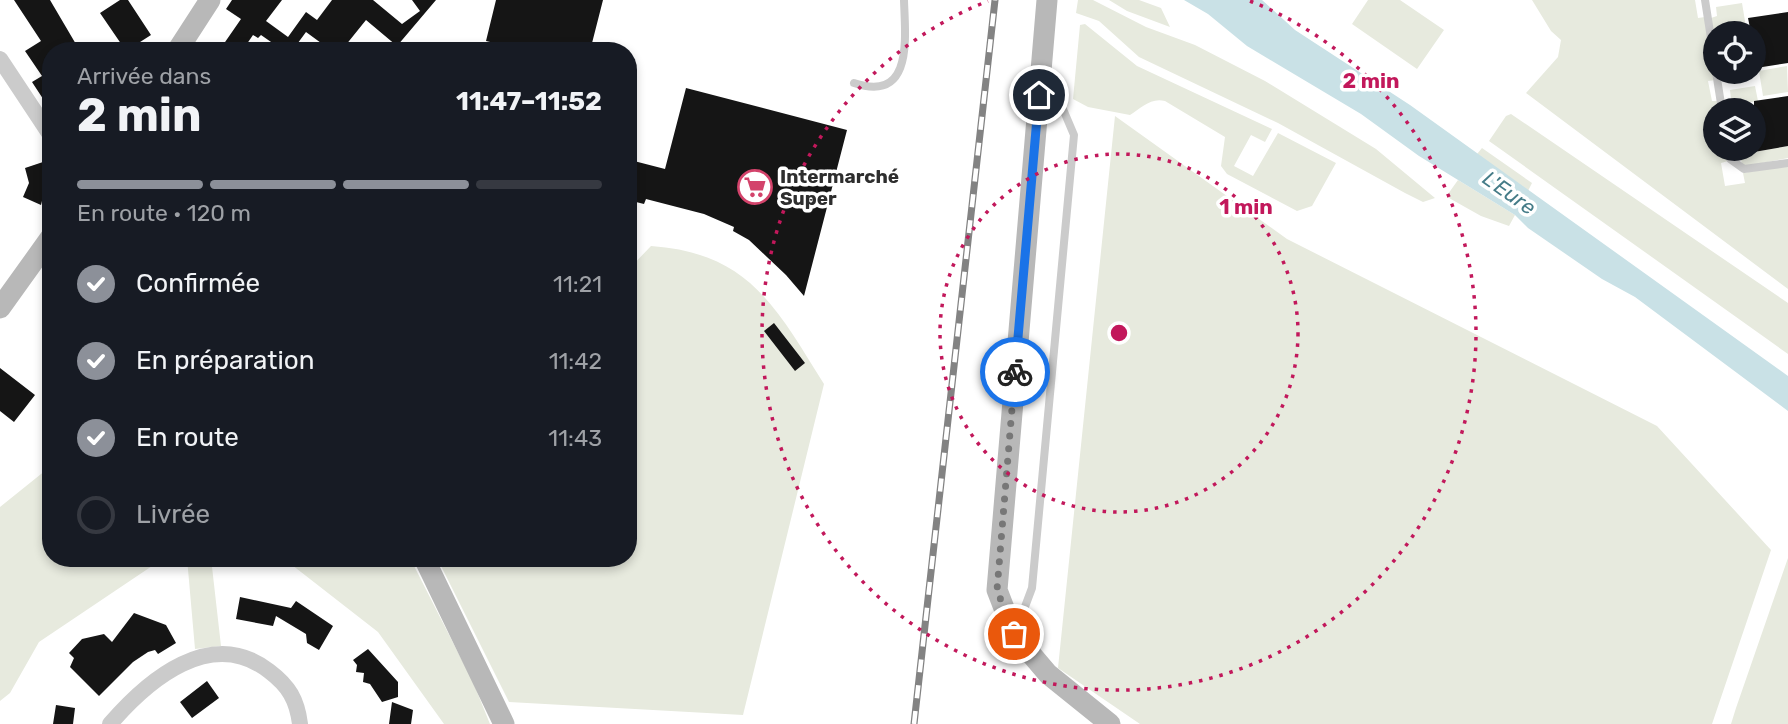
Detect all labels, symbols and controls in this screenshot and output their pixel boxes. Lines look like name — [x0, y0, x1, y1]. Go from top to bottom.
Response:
map controls — [1703, 21, 1766, 161]
button: locate — [1703, 21, 1766, 84]
text: Arrivée dans — [77, 62, 211, 90]
pin — [1009, 65, 1069, 125]
text: 2 min — [1343, 68, 1399, 93]
icon: home — [1020, 76, 1058, 114]
text: 11:47–11:52 — [456, 86, 602, 117]
text: 2 min — [77, 88, 202, 143]
button: layers — [1703, 98, 1766, 161]
place label: Intermarché Super — [780, 165, 899, 210]
water label: L'Eure — [1478, 165, 1541, 220]
supermarket icon: Intermarché Super — [736, 168, 774, 206]
text: 1 min — [1219, 194, 1273, 219]
text: En route · 120 m — [77, 199, 251, 227]
icon: check — [77, 265, 115, 303]
text: Confirmée — [136, 268, 260, 299]
text: 11:21 — [553, 270, 602, 298]
centre of rings — [1107, 321, 1131, 345]
courier — [980, 337, 1050, 407]
icon: check — [77, 342, 115, 380]
text: En préparation — [136, 345, 314, 376]
text: 11:42 — [549, 347, 602, 375]
icon: bike — [996, 353, 1034, 391]
icon: check — [77, 419, 115, 457]
text: En route — [136, 422, 239, 453]
text: 11:43 — [548, 424, 602, 452]
text: Livrée — [136, 499, 210, 530]
pin — [984, 604, 1044, 664]
icon: bag — [995, 615, 1033, 653]

